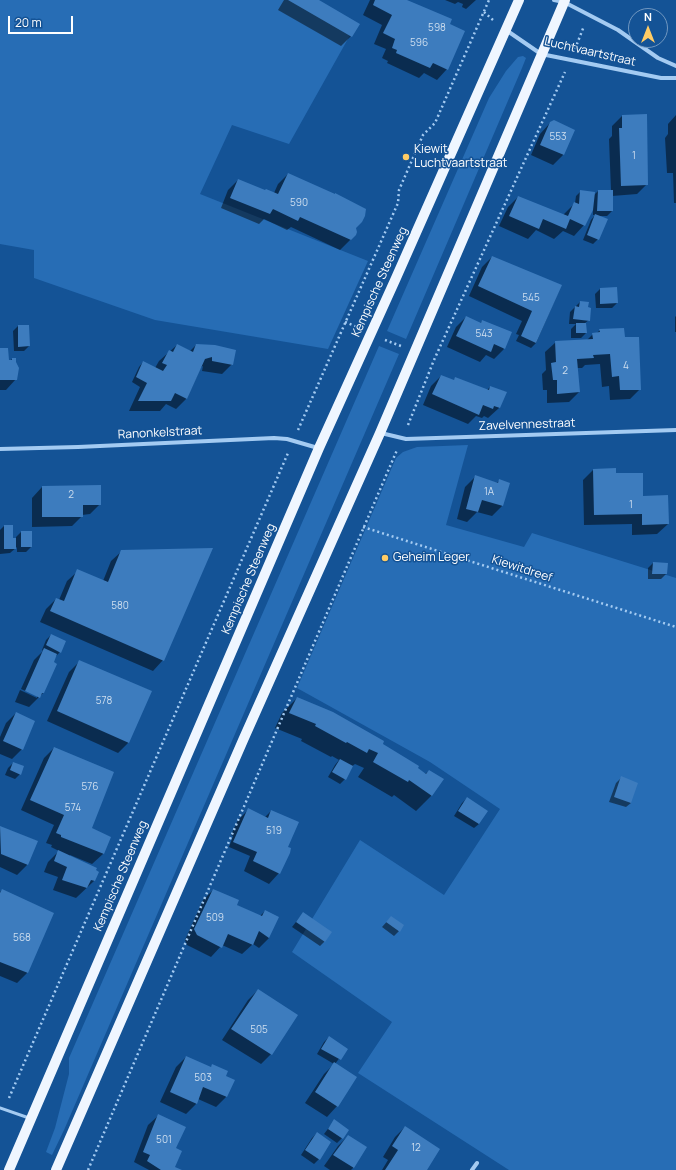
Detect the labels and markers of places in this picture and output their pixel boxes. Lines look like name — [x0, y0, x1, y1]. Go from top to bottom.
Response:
place label: Kiewit Luchtvaartstraat — [414, 143, 507, 171]
marker: Kiewit Luchtvaartstraat — [401, 152, 411, 162]
place label: Geheim Leger — [393, 551, 470, 565]
marker: Geheim Leger — [380, 553, 390, 563]

